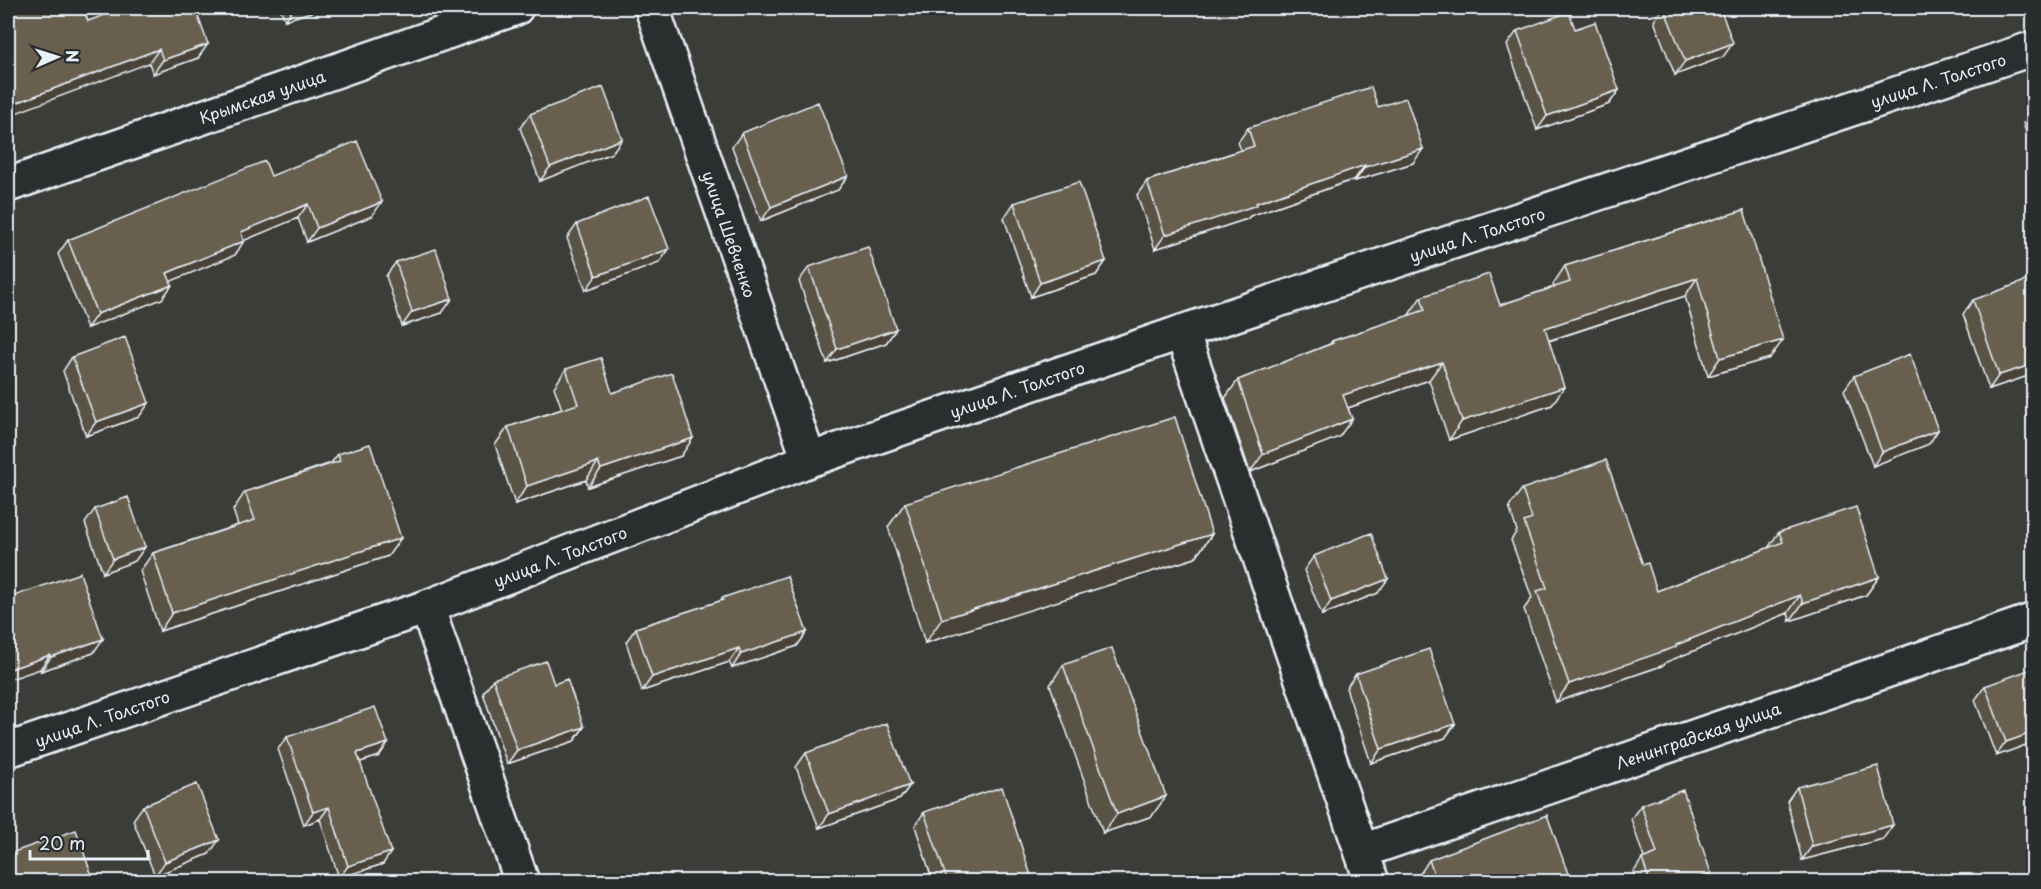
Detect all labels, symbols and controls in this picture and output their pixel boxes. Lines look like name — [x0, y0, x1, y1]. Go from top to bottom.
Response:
north arrow — [27, 27, 87, 87]
street label: улица Л. Толстого — [1867, 47, 2009, 113]
text: N — [61, 49, 85, 63]
street label: Крымская улица — [196, 63, 328, 129]
street label: улица Шевченко — [697, 167, 763, 301]
street label: улица Л. Толстого — [1406, 201, 1548, 267]
street label: улица Л. Толстого — [946, 355, 1088, 423]
street label: улица Л. Толстого — [490, 519, 630, 593]
street label: улица Л. Толстого — [31, 684, 173, 752]
street label: Ленинградская улица — [1612, 695, 1784, 775]
scale bar — [30, 823, 148, 861]
text: 20 m — [39, 829, 85, 856]

